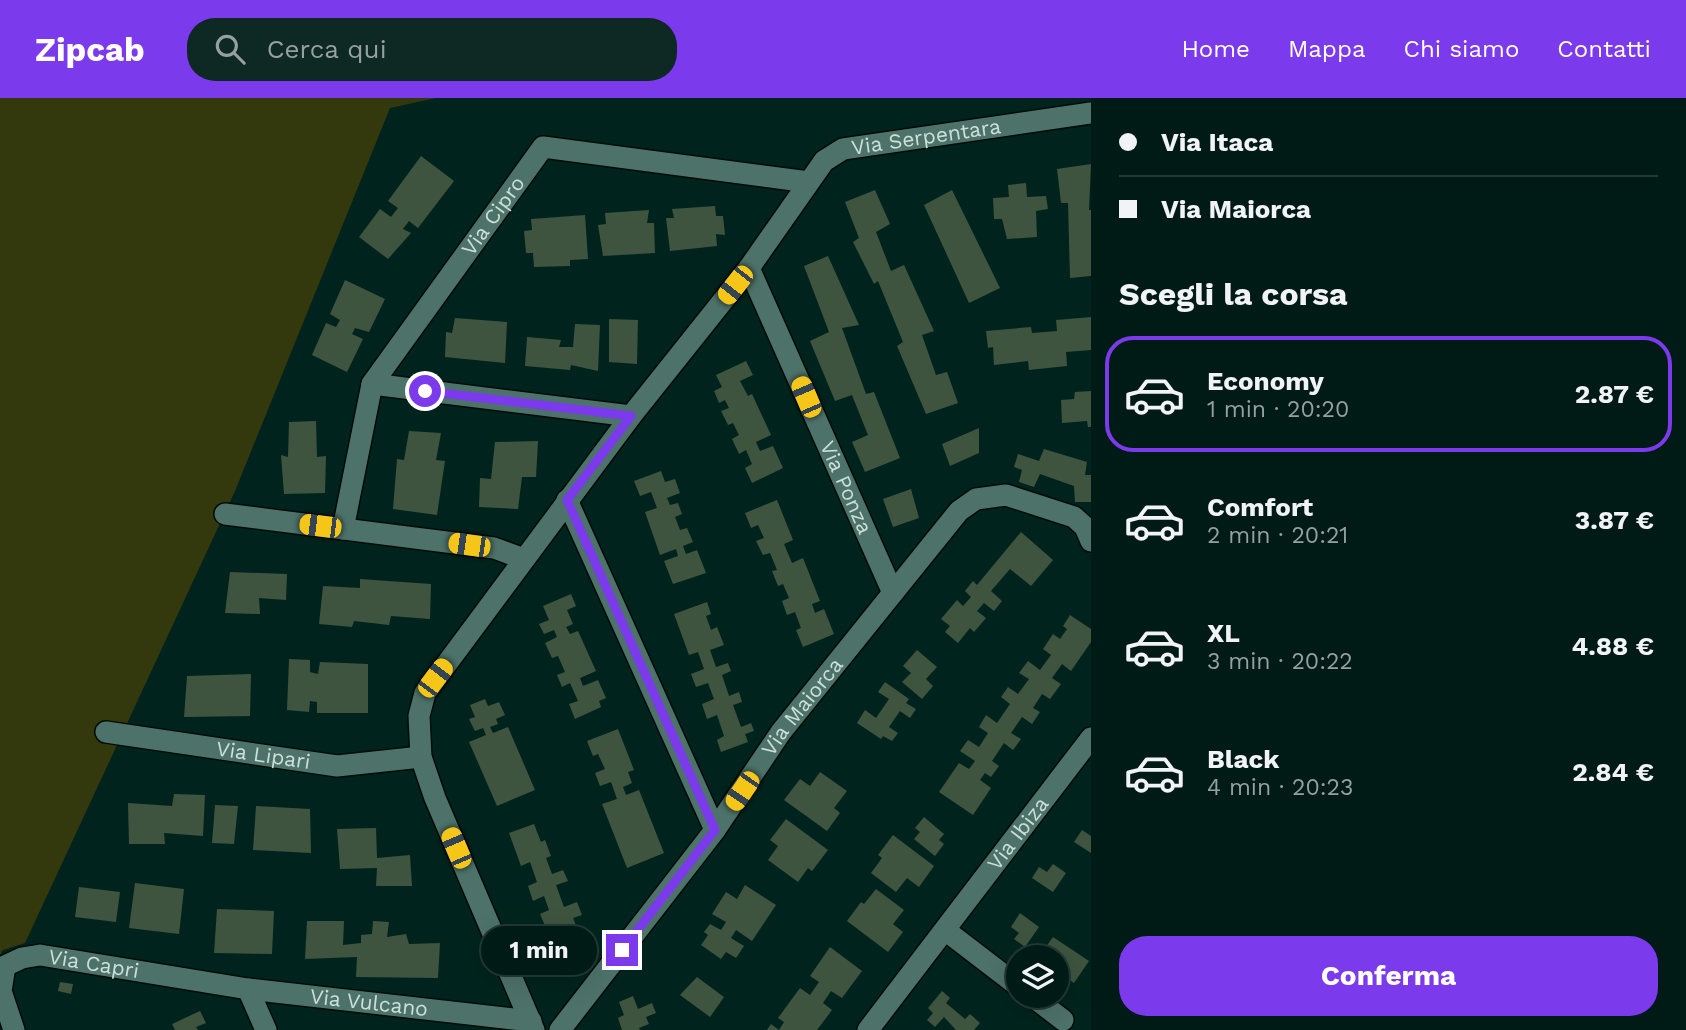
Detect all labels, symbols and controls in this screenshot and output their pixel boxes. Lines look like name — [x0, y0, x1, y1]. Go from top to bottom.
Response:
search box — [187, 18, 677, 81]
text: Zipcab — [35, 30, 145, 69]
icon: search — [211, 30, 249, 68]
text: Cerca qui — [267, 34, 387, 64]
text: Home — [1181, 35, 1250, 63]
text: Mappa — [1288, 35, 1366, 63]
text: Chi siamo — [1404, 35, 1519, 63]
text: Contatti — [1557, 35, 1651, 63]
street label: Via Serpentara — [850, 113, 1003, 160]
text: Via Itaca — [1161, 127, 1273, 157]
street label: Via Cipro — [456, 171, 530, 260]
text: Via Maiorca — [1161, 194, 1311, 224]
car — [714, 262, 757, 308]
text: Scegli la corsa — [1119, 275, 1348, 313]
icon: car — [1123, 363, 1186, 426]
text: Economy — [1207, 366, 1324, 396]
car — [789, 374, 824, 420]
route start — [409, 375, 441, 407]
text: 2.87 € — [1575, 379, 1654, 409]
text: 1 min · 20:20 — [1207, 396, 1349, 423]
street label: Via Ponza — [815, 437, 878, 538]
icon: car — [1123, 489, 1186, 552]
text: Comfort — [1207, 492, 1313, 522]
text: 3.87 € — [1575, 505, 1654, 535]
car — [298, 513, 343, 539]
text: 2 min · 20:21 — [1207, 522, 1348, 549]
car — [447, 532, 492, 558]
icon: car — [1123, 615, 1186, 678]
text: XL — [1207, 618, 1240, 648]
text: 4.88 € — [1571, 631, 1654, 661]
text: 3 min · 20:22 — [1207, 648, 1353, 675]
street label: Via Maiorca — [756, 652, 848, 760]
car — [414, 655, 457, 701]
street label: Via Lipari — [214, 735, 312, 774]
icon: car — [1123, 741, 1186, 804]
text: Black — [1207, 744, 1279, 774]
text: 2.84 € — [1572, 757, 1654, 787]
car — [722, 768, 763, 814]
text: 4 min · 20:23 — [1207, 774, 1353, 801]
street label: Via Ibiza — [982, 792, 1054, 875]
car — [439, 825, 474, 871]
callout: 1 min — [482, 926, 598, 974]
route end — [606, 934, 638, 966]
button: Conferma — [1119, 936, 1658, 1016]
text: 1 min — [509, 937, 569, 964]
street label: Via Capri — [47, 944, 141, 983]
map controls — [1006, 945, 1069, 1008]
button: layers — [1006, 945, 1069, 1008]
street label: Via Vulcano — [309, 983, 429, 1021]

